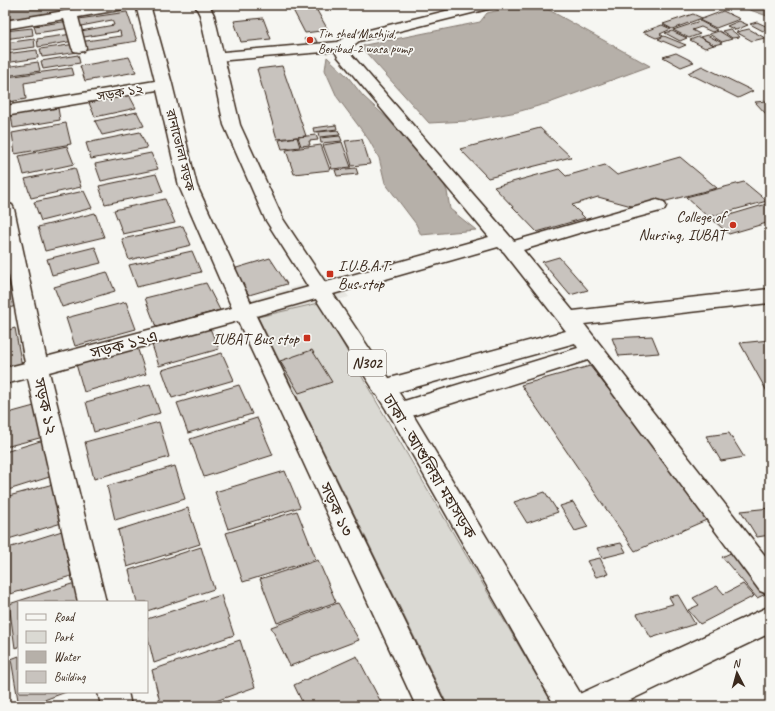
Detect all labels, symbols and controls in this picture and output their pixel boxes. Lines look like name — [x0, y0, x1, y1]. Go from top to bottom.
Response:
place label: Tin shed Mashjid, Beribad-2 wasa pump — [318, 26, 414, 57]
marker: Tin shed Mashjid, Beribad-2 wasa pump — [305, 35, 315, 45]
street label: সড়ক ১২ — [95, 81, 145, 105]
street label: রানাভোলা সড়ক — [162, 107, 198, 193]
place label: College of Nursing, IUBAT — [638, 207, 729, 245]
marker: College of Nursing, IUBAT — [728, 220, 738, 230]
place label: I.U.B.A.T. Bus stop — [338, 256, 392, 294]
marker: I.U.B.A.T. Bus stop — [325, 269, 335, 279]
street label: সড়ক ১২এ — [87, 326, 160, 364]
place label: IUBAT Bus stop — [212, 329, 300, 349]
marker: IUBAT Bus stop — [302, 333, 312, 343]
road number: N302 — [348, 350, 386, 376]
street label: সড়ক ১২ — [29, 375, 61, 437]
street label: ঢাকা - আশুলিয়া মহাসড়ক — [378, 390, 481, 543]
street label: সড়ক ১৩ — [315, 478, 357, 540]
legend — [18, 601, 148, 693]
text: Road — [54, 609, 76, 625]
text: Park — [54, 629, 75, 645]
text: Water — [54, 649, 82, 665]
north arrow — [717, 653, 757, 693]
text: N — [732, 656, 742, 670]
text: Building — [54, 669, 86, 685]

